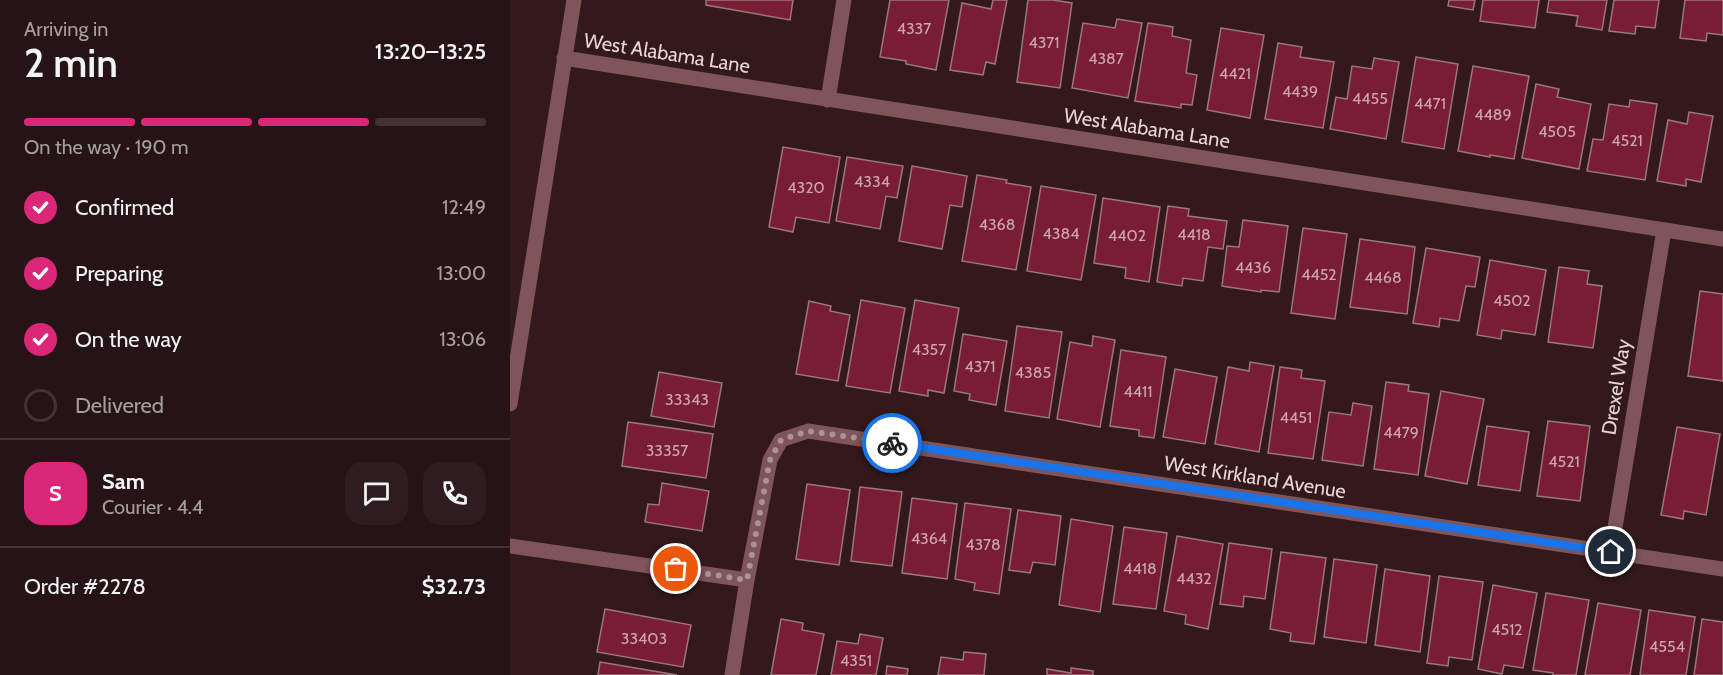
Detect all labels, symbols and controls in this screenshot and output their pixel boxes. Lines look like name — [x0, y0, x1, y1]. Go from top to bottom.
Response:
text: Arriving in — [24, 17, 108, 41]
house number: 4337 — [897, 19, 931, 38]
street label: West Alabama Lane — [582, 28, 752, 78]
house number: 4371 — [1028, 33, 1060, 52]
text: 13:20–13:25 — [375, 38, 486, 65]
text: 2 min — [24, 39, 118, 87]
house number: 4387 — [1088, 49, 1124, 68]
house number: 4421 — [1219, 64, 1251, 83]
house number: 4439 — [1282, 82, 1318, 101]
house number: 4455 — [1352, 89, 1388, 108]
house number: 4471 — [1414, 94, 1446, 113]
street label: West Alabama Lane — [1062, 103, 1232, 153]
house number: 4489 — [1474, 105, 1512, 124]
house number: 4505 — [1538, 122, 1576, 141]
house number: 4521 — [1611, 131, 1643, 150]
text: On the way · 190 m — [24, 135, 189, 159]
house number: 4334 — [854, 172, 890, 191]
house number: 4320 — [787, 178, 825, 197]
icon: check — [24, 191, 57, 224]
text: Confirmed — [75, 194, 174, 221]
text: 12:49 — [442, 195, 486, 219]
house number: 4368 — [979, 215, 1015, 234]
house number: 4384 — [1043, 224, 1079, 243]
house number: 4418 — [1177, 225, 1211, 244]
house number: 4402 — [1108, 226, 1146, 245]
icon: check — [24, 257, 57, 290]
house number: 4436 — [1235, 258, 1271, 277]
text: Preparing — [75, 260, 163, 287]
text: 13:00 — [437, 261, 486, 285]
house number: 4452 — [1301, 265, 1337, 284]
house number: 4468 — [1364, 268, 1402, 287]
house number: 4502 — [1493, 291, 1531, 310]
icon: check — [24, 323, 57, 356]
text: On the way — [75, 326, 182, 353]
text: 13:06 — [439, 327, 486, 351]
street label: Drexel Way — [1597, 337, 1635, 437]
house number: 4357 — [912, 340, 946, 359]
house number: 4371 — [964, 357, 996, 376]
house number: 4385 — [1015, 363, 1051, 382]
house number: 4411 — [1124, 382, 1152, 401]
house number: 33343 — [665, 390, 709, 409]
text: Delivered — [75, 392, 164, 419]
house number: 4451 — [1280, 408, 1312, 427]
courier — [862, 413, 922, 473]
house number: 4479 — [1383, 423, 1419, 442]
icon: bike — [876, 427, 909, 460]
house number: 33357 — [646, 441, 688, 460]
street label: West Kirkland Avenue — [1162, 451, 1348, 503]
house number: 4521 — [1548, 452, 1580, 471]
button: chat — [345, 462, 408, 525]
button: phone — [423, 462, 486, 525]
text: Sam — [102, 468, 145, 495]
text: S — [49, 480, 62, 507]
text: Courier · 4.4 — [102, 495, 203, 519]
pin — [1585, 526, 1636, 577]
house number: 4364 — [911, 529, 947, 548]
house number: 4378 — [965, 535, 1001, 554]
icon: home — [1594, 535, 1627, 568]
pin — [650, 543, 701, 594]
icon: bag — [659, 552, 692, 585]
house number: 4418 — [1123, 559, 1157, 578]
house number: 4432 — [1176, 569, 1212, 588]
text: Order #2278 — [24, 573, 146, 600]
text: $32.73 — [422, 573, 486, 600]
house number: 4512 — [1491, 620, 1523, 639]
house number: 33403 — [621, 629, 667, 648]
house number: 4554 — [1649, 637, 1685, 656]
house number: 4351 — [840, 651, 872, 670]

